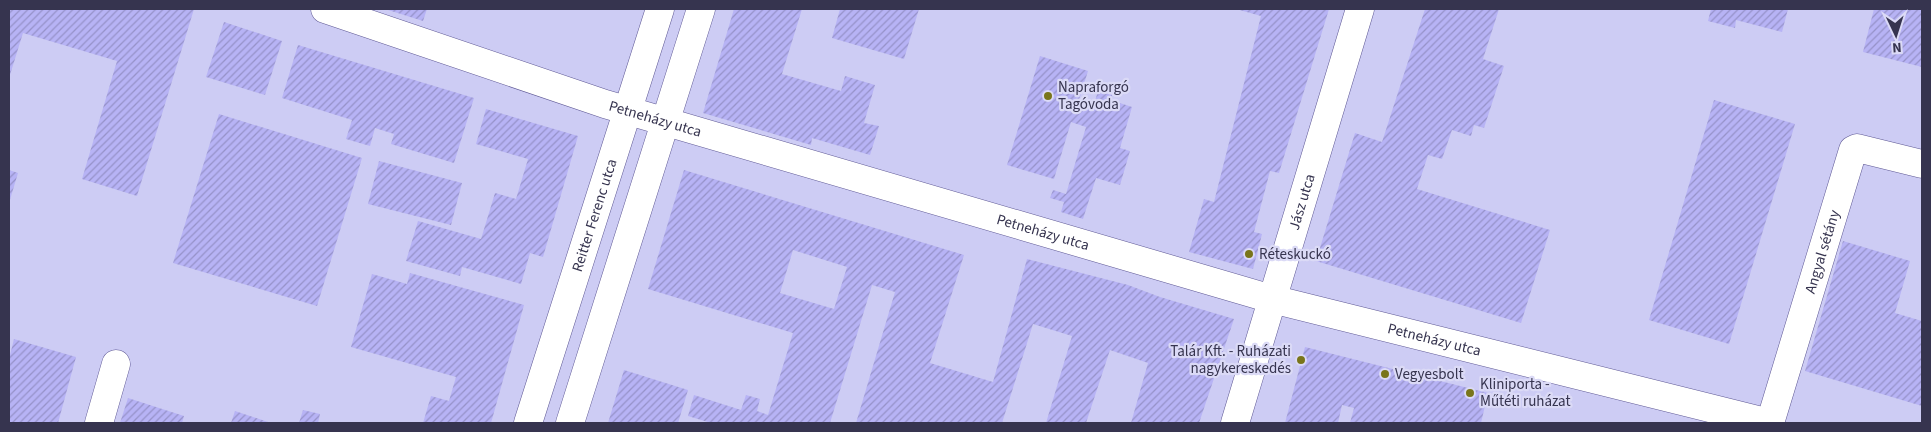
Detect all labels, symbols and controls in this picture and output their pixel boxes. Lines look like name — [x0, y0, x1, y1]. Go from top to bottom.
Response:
north arrow — [1871, 10, 1921, 60]
text: N — [1891, 37, 1902, 57]
place label: Napraforgó Tagóvoda — [1058, 77, 1129, 115]
marker: Napraforgó Tagóvoda — [1042, 90, 1054, 102]
street label: Petneházy utca — [606, 96, 704, 143]
street label: Reitter Ferenc utca — [567, 156, 623, 275]
street label: Jász utca — [1284, 171, 1321, 233]
street label: Angyal sétány — [1800, 207, 1845, 296]
street label: Petneházy utca — [994, 209, 1092, 256]
place label: Réteskuckó — [1259, 244, 1331, 265]
marker: Réteskuckó — [1243, 248, 1255, 260]
street label: Petneházy utca — [1385, 318, 1483, 362]
place label: Talár Kft. - Ruházati nagykereskedés — [1170, 341, 1291, 379]
marker: Talár Kft. - Ruházati nagykereskedés — [1295, 354, 1307, 366]
place label: Vegyesbolt — [1395, 364, 1464, 385]
marker: Vegyesbolt — [1379, 368, 1391, 380]
place label: Kliniporta - Műtéti ruházat — [1480, 374, 1571, 412]
marker: Kliniporta - Műtéti ruházat — [1464, 387, 1476, 399]

